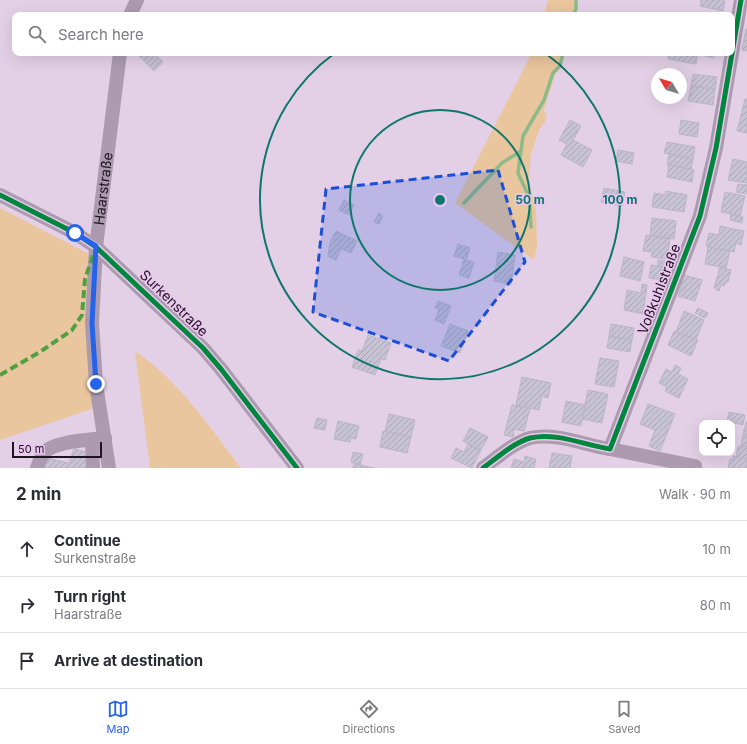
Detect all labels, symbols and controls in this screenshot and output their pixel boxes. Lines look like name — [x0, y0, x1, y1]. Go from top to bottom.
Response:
search box — [12, 12, 735, 56]
icon: search — [26, 23, 48, 45]
text: Search here — [58, 25, 144, 44]
north arrow — [651, 68, 687, 104]
street label: Haarstraße — [90, 151, 116, 226]
text: 50 m — [515, 192, 545, 207]
text: 100 m — [602, 192, 638, 207]
centre of rings — [433, 193, 447, 207]
route start — [66, 224, 84, 242]
street label: Voßkuhlstraße — [633, 241, 684, 336]
street label: Surkenstraße — [137, 266, 212, 339]
route end — [87, 375, 105, 393]
map controls — [699, 420, 735, 456]
button: locate — [699, 420, 735, 456]
scale bar — [12, 440, 102, 459]
text: 50 m — [18, 442, 44, 456]
text: 2 min — [16, 484, 61, 504]
text: Walk · 90 m — [659, 486, 731, 502]
text: Continue — [54, 531, 121, 550]
icon: ahead — [16, 538, 38, 560]
text: 10 m — [702, 541, 731, 557]
text: Surkenstraße — [54, 550, 136, 566]
text: Turn right — [54, 587, 126, 606]
icon: right — [16, 594, 38, 616]
text: 80 m — [700, 597, 731, 613]
text: Haarstraße — [54, 606, 122, 622]
icon: arrive — [16, 650, 38, 672]
text: Arrive at destination — [54, 651, 203, 670]
tab: Map — [107, 698, 129, 736]
tab: Directions — [343, 698, 395, 736]
tab: Saved — [608, 698, 640, 736]

